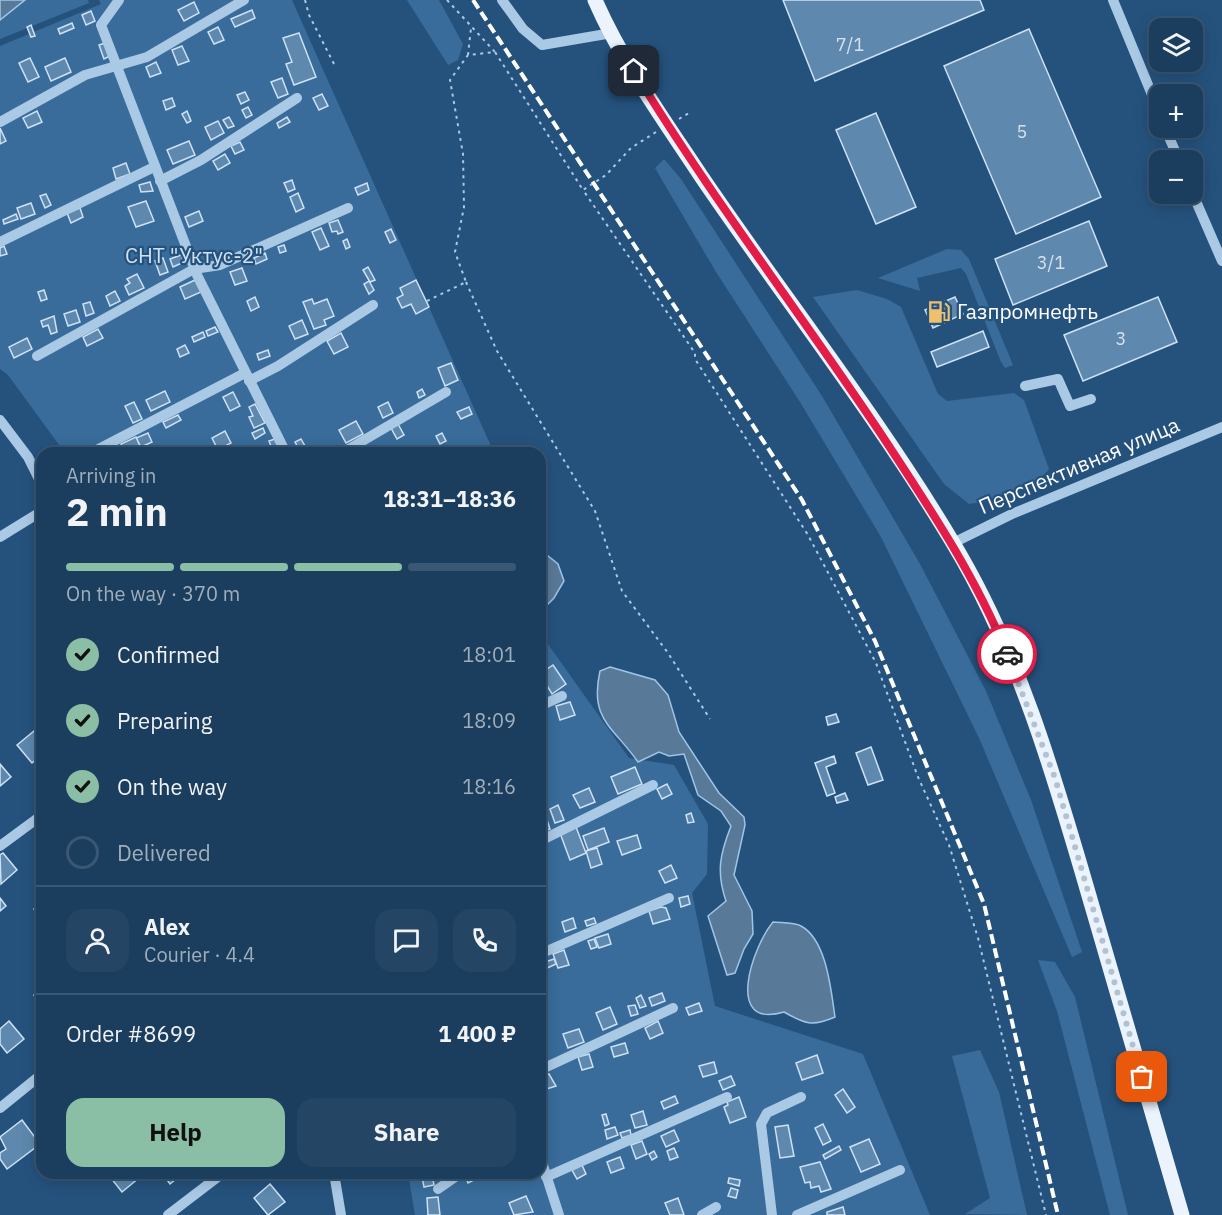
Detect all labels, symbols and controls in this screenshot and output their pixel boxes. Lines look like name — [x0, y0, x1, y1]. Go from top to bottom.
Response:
map controls — [1149, 18, 1203, 204]
button: layers — [1149, 18, 1203, 72]
house number: 7/1 — [836, 33, 864, 56]
pin — [608, 45, 659, 96]
icon: home — [617, 54, 650, 87]
button: + — [1149, 84, 1203, 138]
house number: 5 — [1017, 120, 1027, 143]
button: − — [1149, 150, 1203, 204]
park label: СНТ "Уктус-2" — [125, 241, 263, 269]
house number: 3/1 — [1037, 251, 1065, 274]
place label: Газпромнефть — [957, 297, 1098, 325]
fuel station icon: Газпромнефть — [926, 299, 952, 325]
house number: 3 — [1116, 327, 1126, 350]
street label: Перспективная улица — [974, 410, 1183, 520]
text: Arriving in — [66, 462, 156, 489]
text: 18:31–18:36 — [383, 484, 516, 513]
text: 2 min — [66, 486, 168, 537]
text: On the way · 370 m — [66, 580, 240, 607]
courier — [977, 624, 1037, 684]
icon: check — [66, 638, 99, 671]
icon: car — [991, 638, 1024, 671]
text: Confirmed — [117, 640, 220, 669]
text: 18:01 — [462, 641, 516, 668]
icon: check — [66, 704, 99, 737]
text: Preparing — [117, 706, 212, 735]
text: 18:09 — [462, 707, 516, 734]
icon: check — [66, 770, 99, 803]
text: On the way — [117, 772, 227, 801]
text: 18:16 — [462, 773, 516, 800]
text: Delivered — [117, 838, 211, 867]
button: person — [66, 909, 129, 972]
button: chat — [375, 909, 438, 972]
button: phone — [453, 909, 516, 972]
text: Alex — [144, 912, 190, 941]
text: Courier · 4.4 — [144, 941, 255, 968]
text: Order #8699 — [66, 1019, 196, 1048]
text: 1 400 ₽ — [438, 1019, 516, 1048]
pin — [1116, 1051, 1167, 1102]
icon: bag — [1125, 1060, 1158, 1093]
button: Help — [66, 1098, 285, 1167]
button: Share — [297, 1098, 516, 1167]

